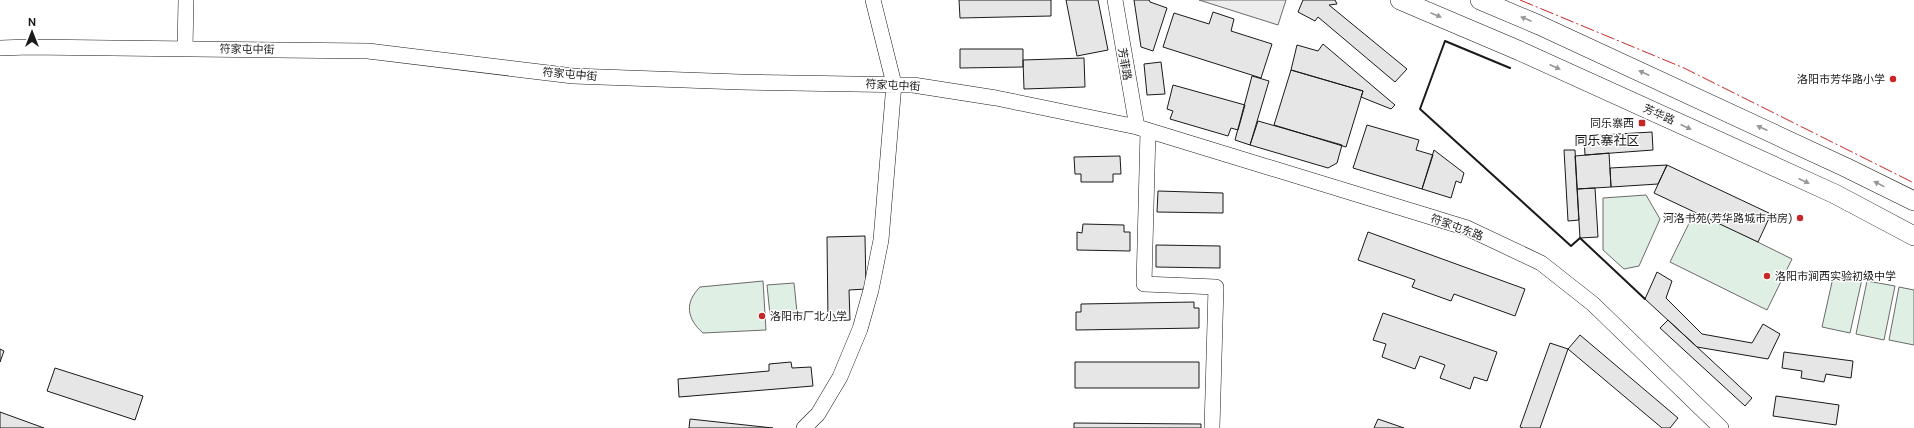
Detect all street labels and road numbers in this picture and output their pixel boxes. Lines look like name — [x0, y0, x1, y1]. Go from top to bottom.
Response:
street label: 符家屯中街 — [219, 42, 275, 56]
street label: 芳菲路 — [1115, 47, 1135, 81]
street label: 符家屯中街 — [542, 65, 598, 83]
street label: 符家屯中街 — [865, 77, 921, 93]
street label: 芳华路 — [1641, 101, 1677, 127]
street label: 符家屯东路 — [1429, 211, 1485, 243]

